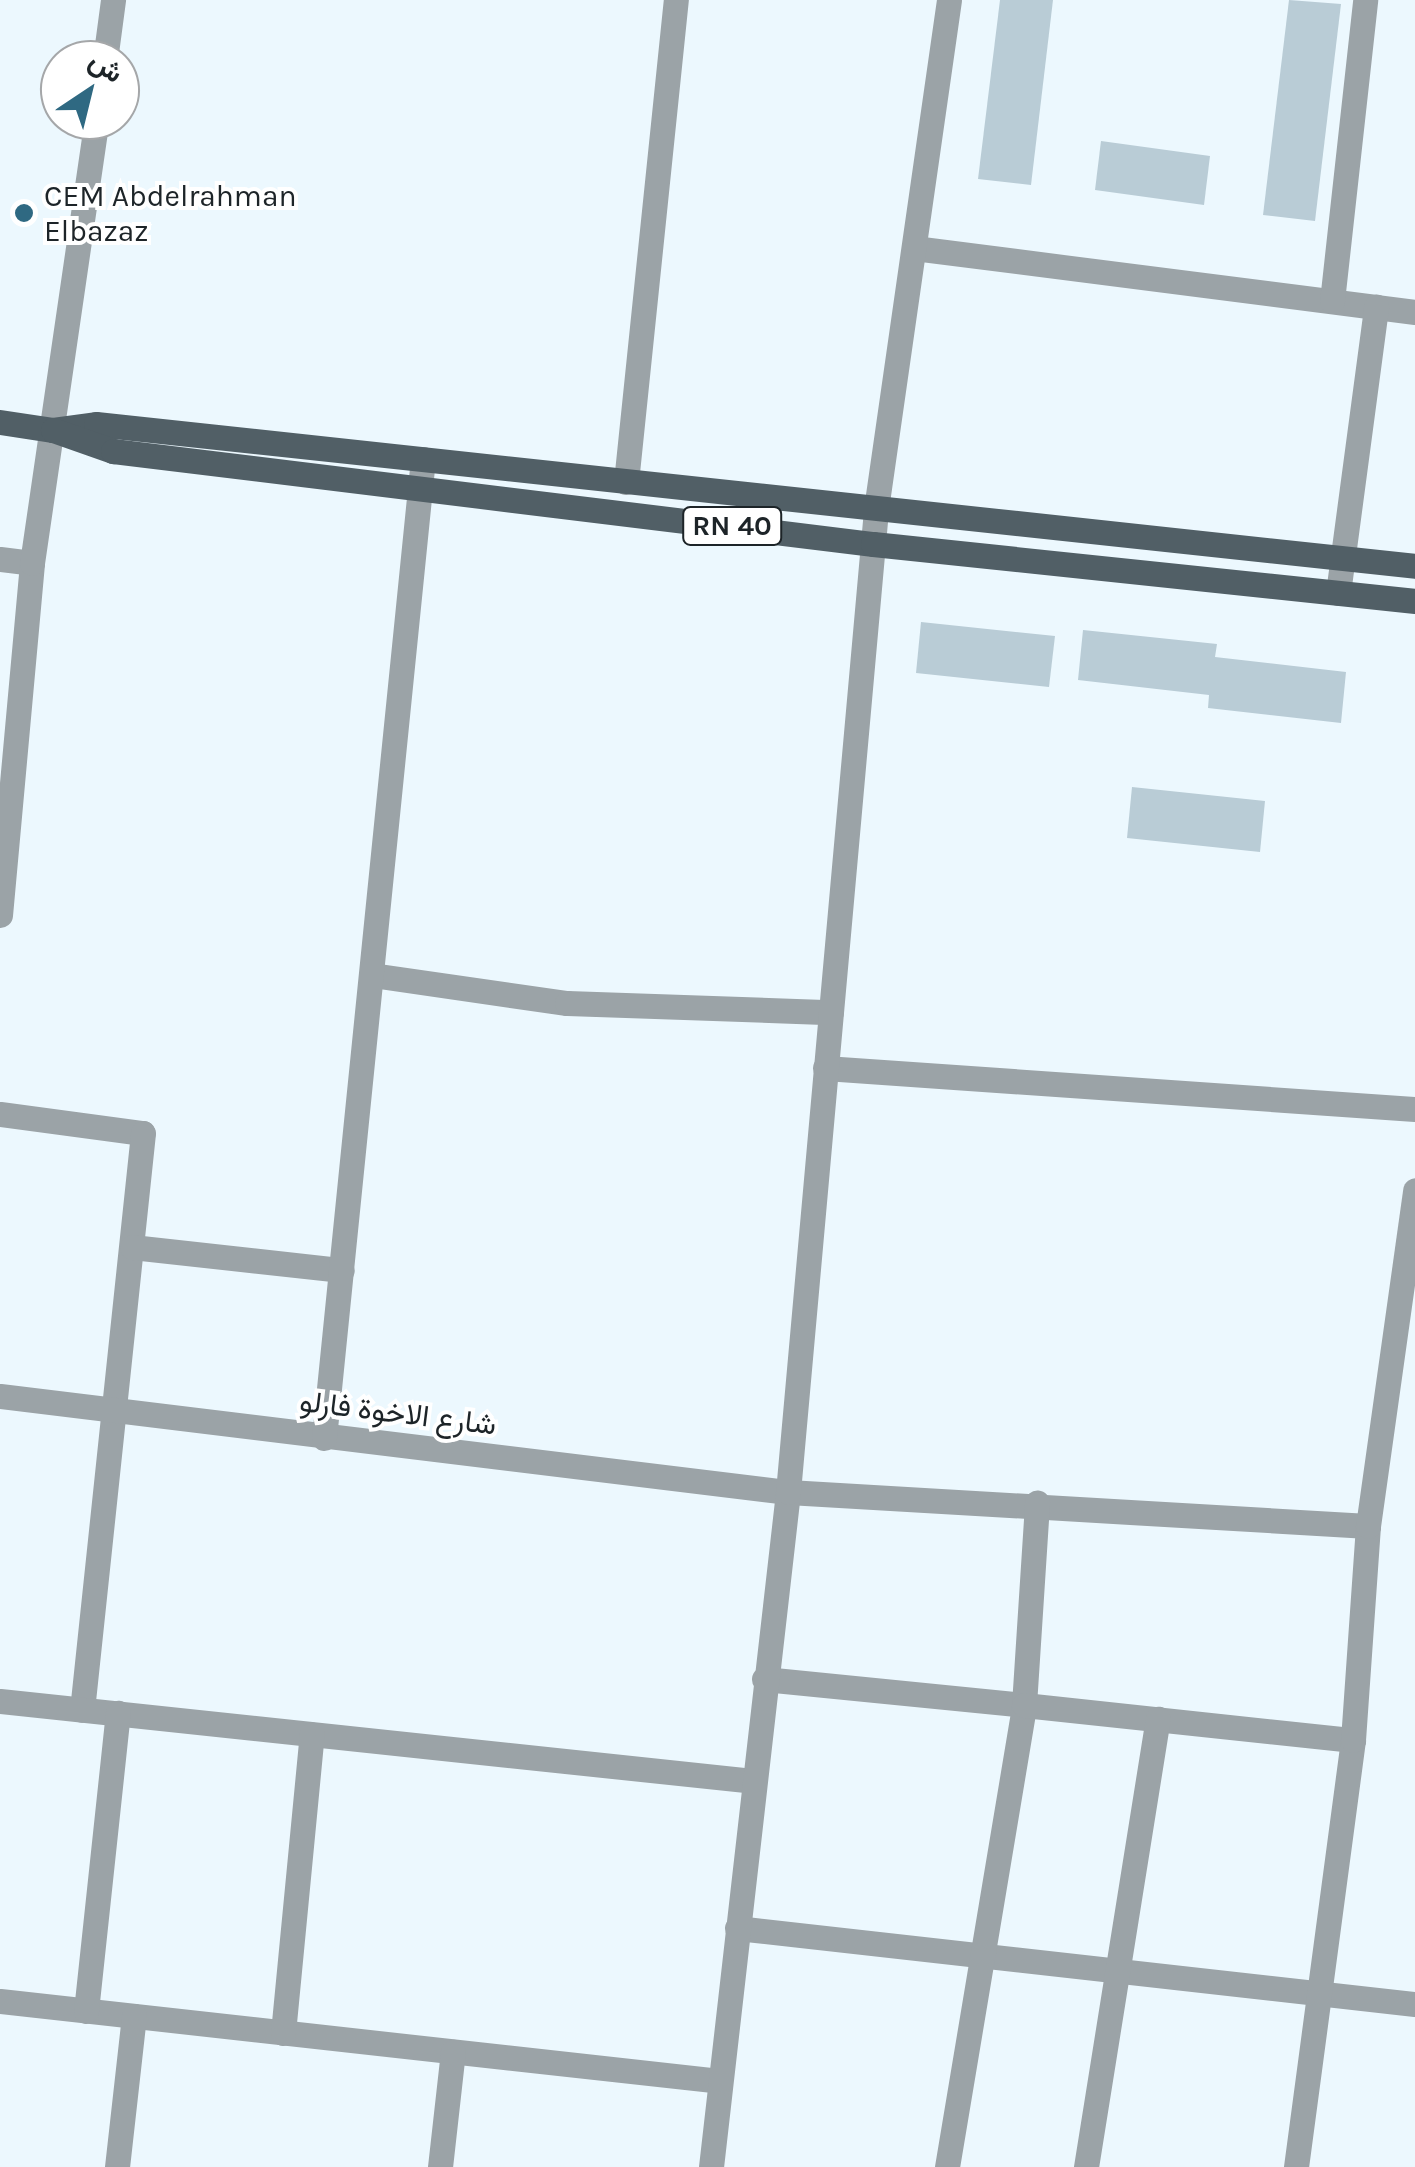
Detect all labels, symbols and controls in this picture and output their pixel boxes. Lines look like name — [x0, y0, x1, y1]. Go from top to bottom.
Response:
north arrow — [40, 40, 140, 140]
text: ش — [83, 43, 130, 90]
place label: CEM Abdelrahman Elbazaz — [44, 178, 297, 248]
marker: CEM Abdelrahman Elbazaz — [13, 202, 35, 224]
road number: RN 40 — [682, 503, 782, 549]
street label: شارع الاخوة فارلو — [298, 1383, 498, 1443]

